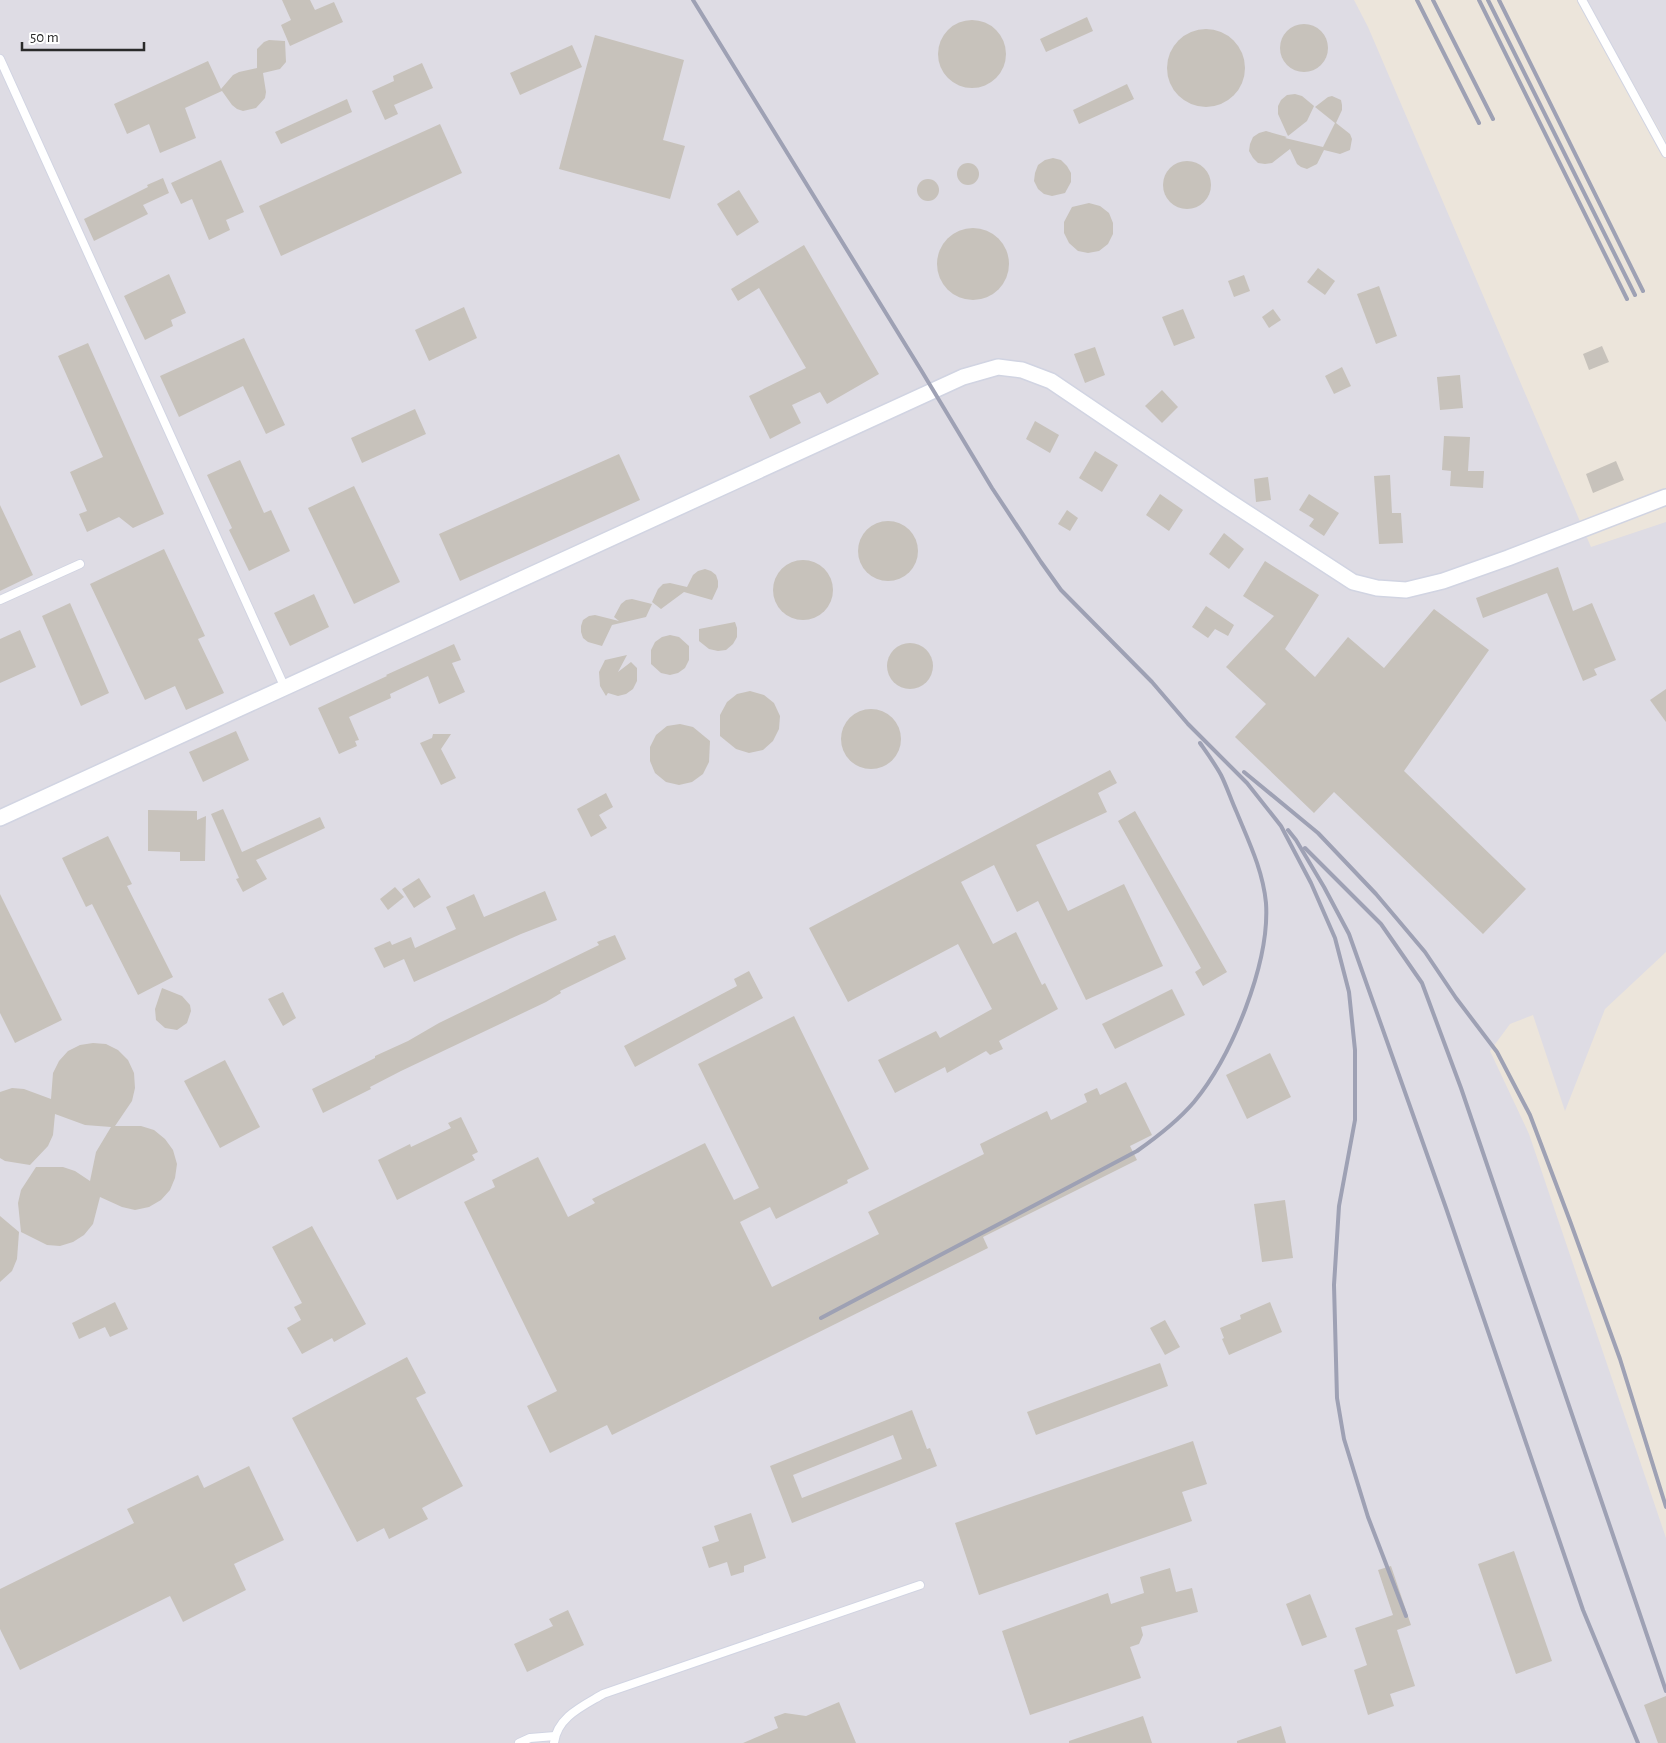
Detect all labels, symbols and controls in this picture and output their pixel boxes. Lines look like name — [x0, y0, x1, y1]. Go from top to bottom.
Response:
scale bar — [22, 20, 145, 52]
text: 50 m — [30, 30, 59, 45]

